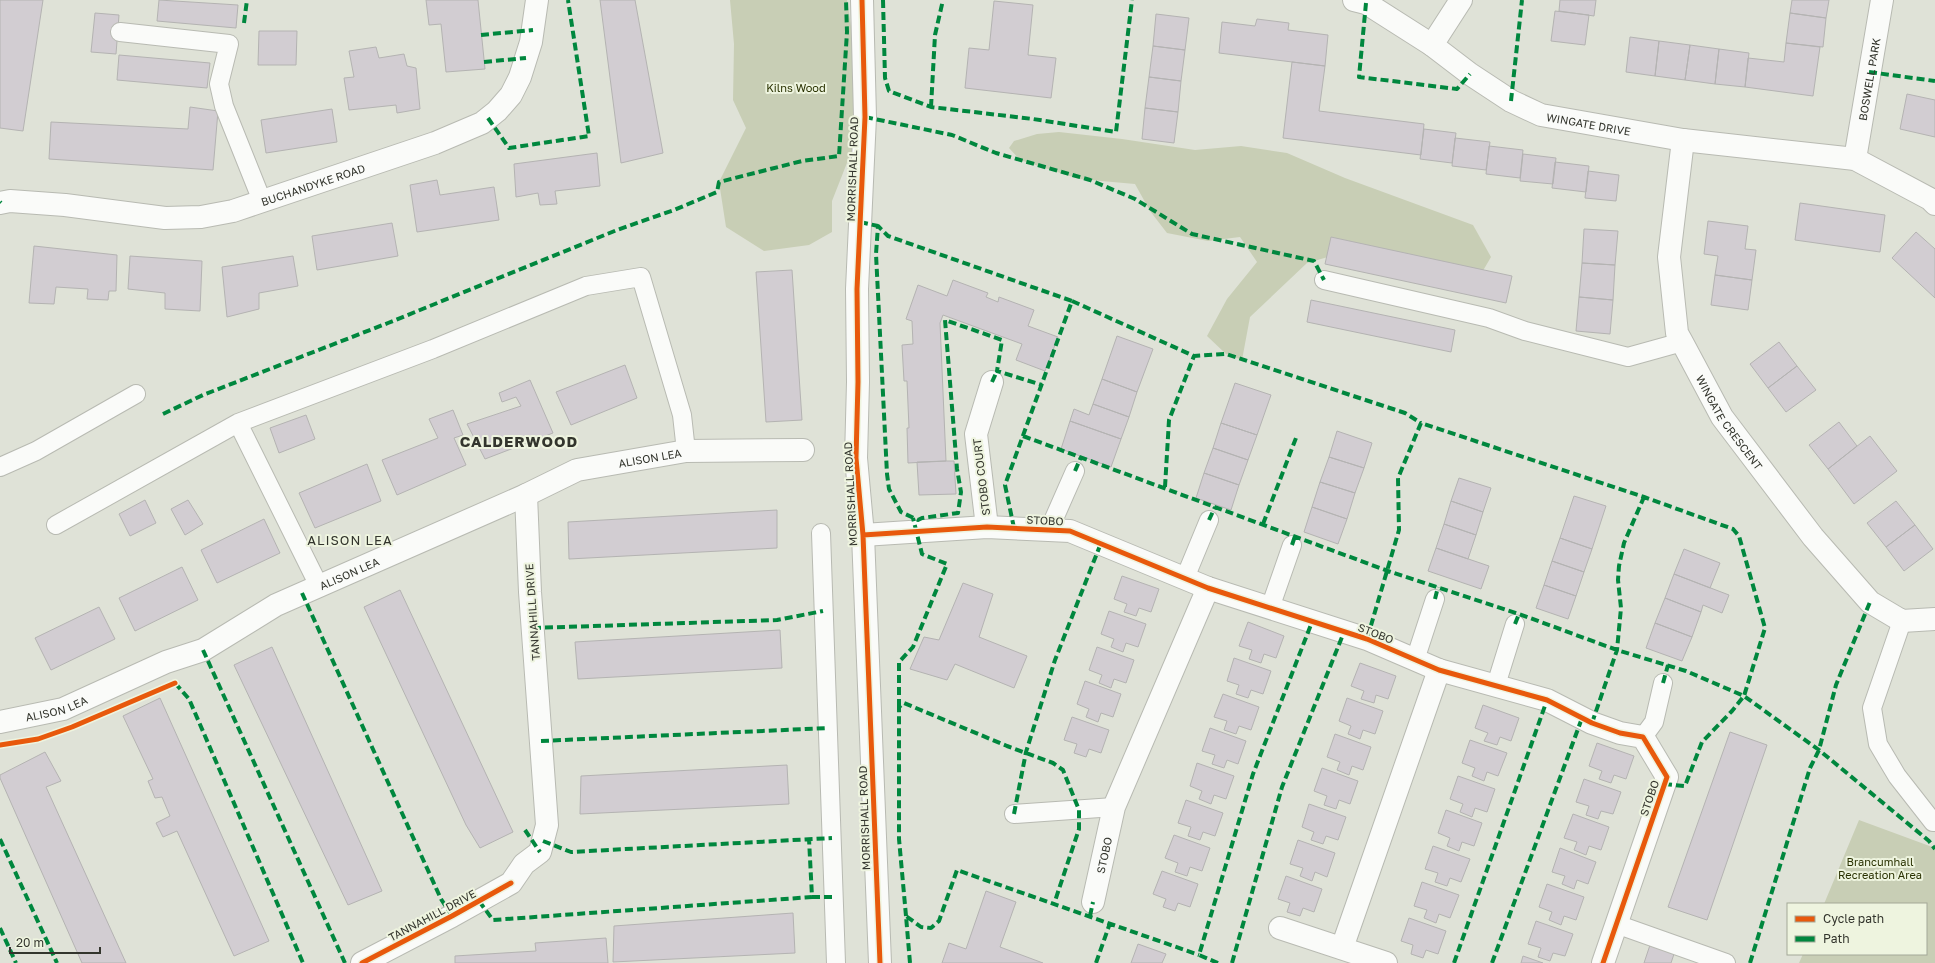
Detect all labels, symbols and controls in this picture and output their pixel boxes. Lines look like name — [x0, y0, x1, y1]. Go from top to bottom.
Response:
street label: BOSWELL PARK — [1855, 36, 1882, 122]
park label: Kilns Wood — [766, 81, 826, 94]
street label: WINGATE DRIVE — [1545, 110, 1632, 137]
street label: MORRISHALL ROAD — [844, 116, 860, 221]
street label: BUCHANDYKE ROAD — [259, 160, 367, 208]
street label: WINGATE CRESCENT — [1694, 372, 1766, 472]
district label: CALDERWOOD — [460, 432, 578, 450]
street label: STOBO COURT — [970, 437, 992, 516]
street label: MORRISHALL ROAD — [841, 441, 859, 547]
street label: ALISON LEA — [617, 445, 683, 469]
street label: STOBO — [1026, 513, 1064, 527]
district label: ALISON LEA — [307, 532, 393, 548]
street label: ALISON LEA — [317, 554, 381, 592]
street label: TANNAHILL DRIVE — [522, 563, 542, 661]
street label: STOBO — [1356, 620, 1396, 646]
street label: ALISON LEA — [24, 692, 90, 723]
street label: MORRISHALL ROAD — [856, 765, 872, 870]
street label: STOBO — [1637, 778, 1661, 818]
street label: STOBO — [1093, 836, 1114, 875]
park label: Brancumhall Recreation Area — [1838, 855, 1922, 881]
street label: TANNAHILL DRIVE — [386, 886, 478, 944]
legend — [1787, 903, 1927, 955]
text: Cycle path — [1823, 911, 1884, 926]
scale bar — [10, 929, 100, 955]
text: Path — [1823, 931, 1850, 946]
text: 20 m — [16, 935, 44, 950]

